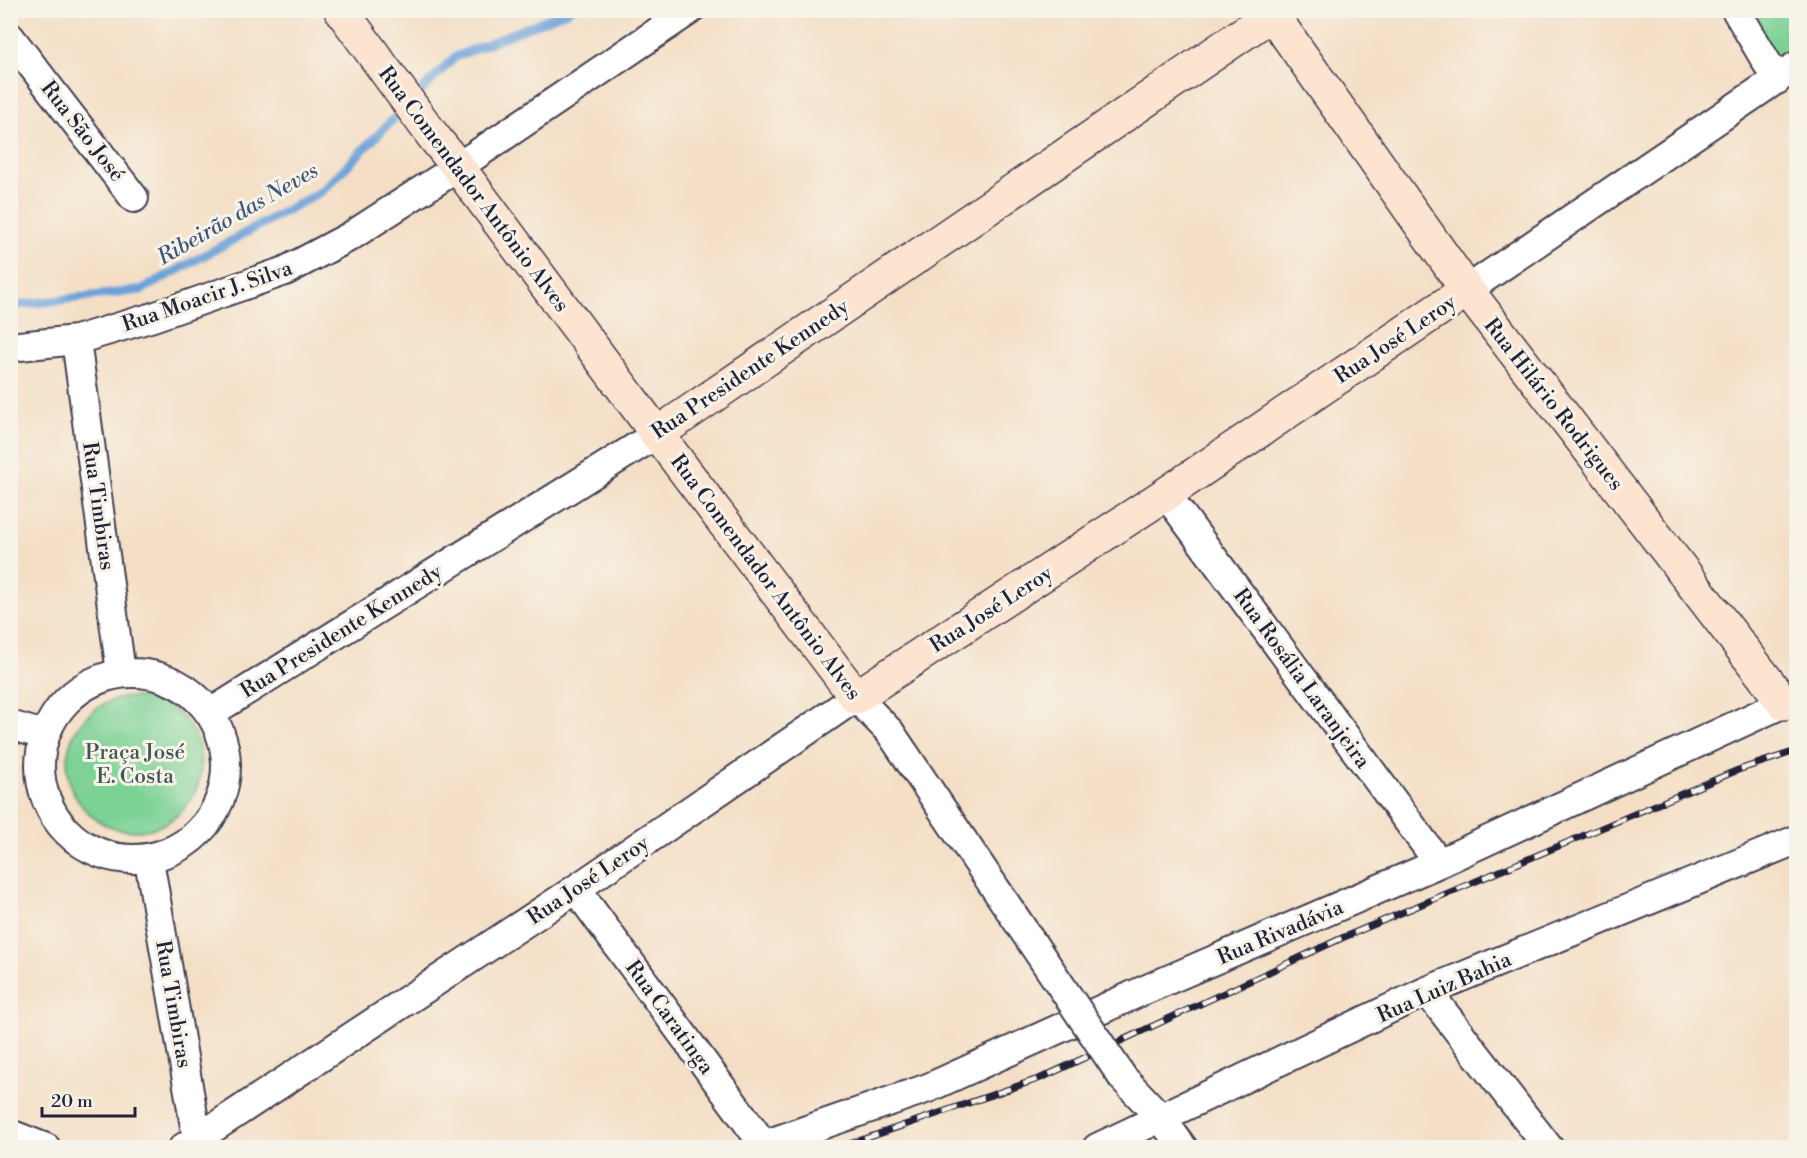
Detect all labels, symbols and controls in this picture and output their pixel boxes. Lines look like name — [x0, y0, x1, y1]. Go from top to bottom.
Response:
street label: Rua Comendador Antônio Alves — [372, 62, 574, 318]
street label: Rua São José — [35, 76, 130, 187]
water label: Ribeirão das Neves — [152, 157, 323, 272]
street label: Rua Moacir J. Silva — [119, 256, 296, 338]
street label: Rua José Leroy — [1330, 289, 1462, 390]
street label: Rua Presidente Kennedy — [647, 294, 855, 446]
street label: Rua Hilário Rodrigues — [1478, 313, 1629, 496]
street label: Rua Timbiras — [76, 440, 120, 572]
street label: Rua Comendador Antônio Alves — [664, 450, 866, 706]
street label: Rua Presidente Kennedy — [236, 559, 448, 704]
street label: Rua José Leroy — [925, 560, 1059, 659]
street label: Rua Rosália Laranjeira — [1227, 583, 1375, 774]
park label: Praça José E. Costa — [85, 740, 185, 790]
street label: Rua José Leroy — [523, 830, 655, 931]
street label: Rua Rivadávia — [1214, 895, 1348, 971]
street label: Rua Timbiras — [149, 938, 197, 1070]
street label: Rua Luiz Bahia — [1373, 947, 1516, 1029]
street label: Rua Caratinga — [619, 956, 719, 1080]
scale bar — [42, 1080, 135, 1118]
text: 20 m — [51, 1090, 93, 1113]

